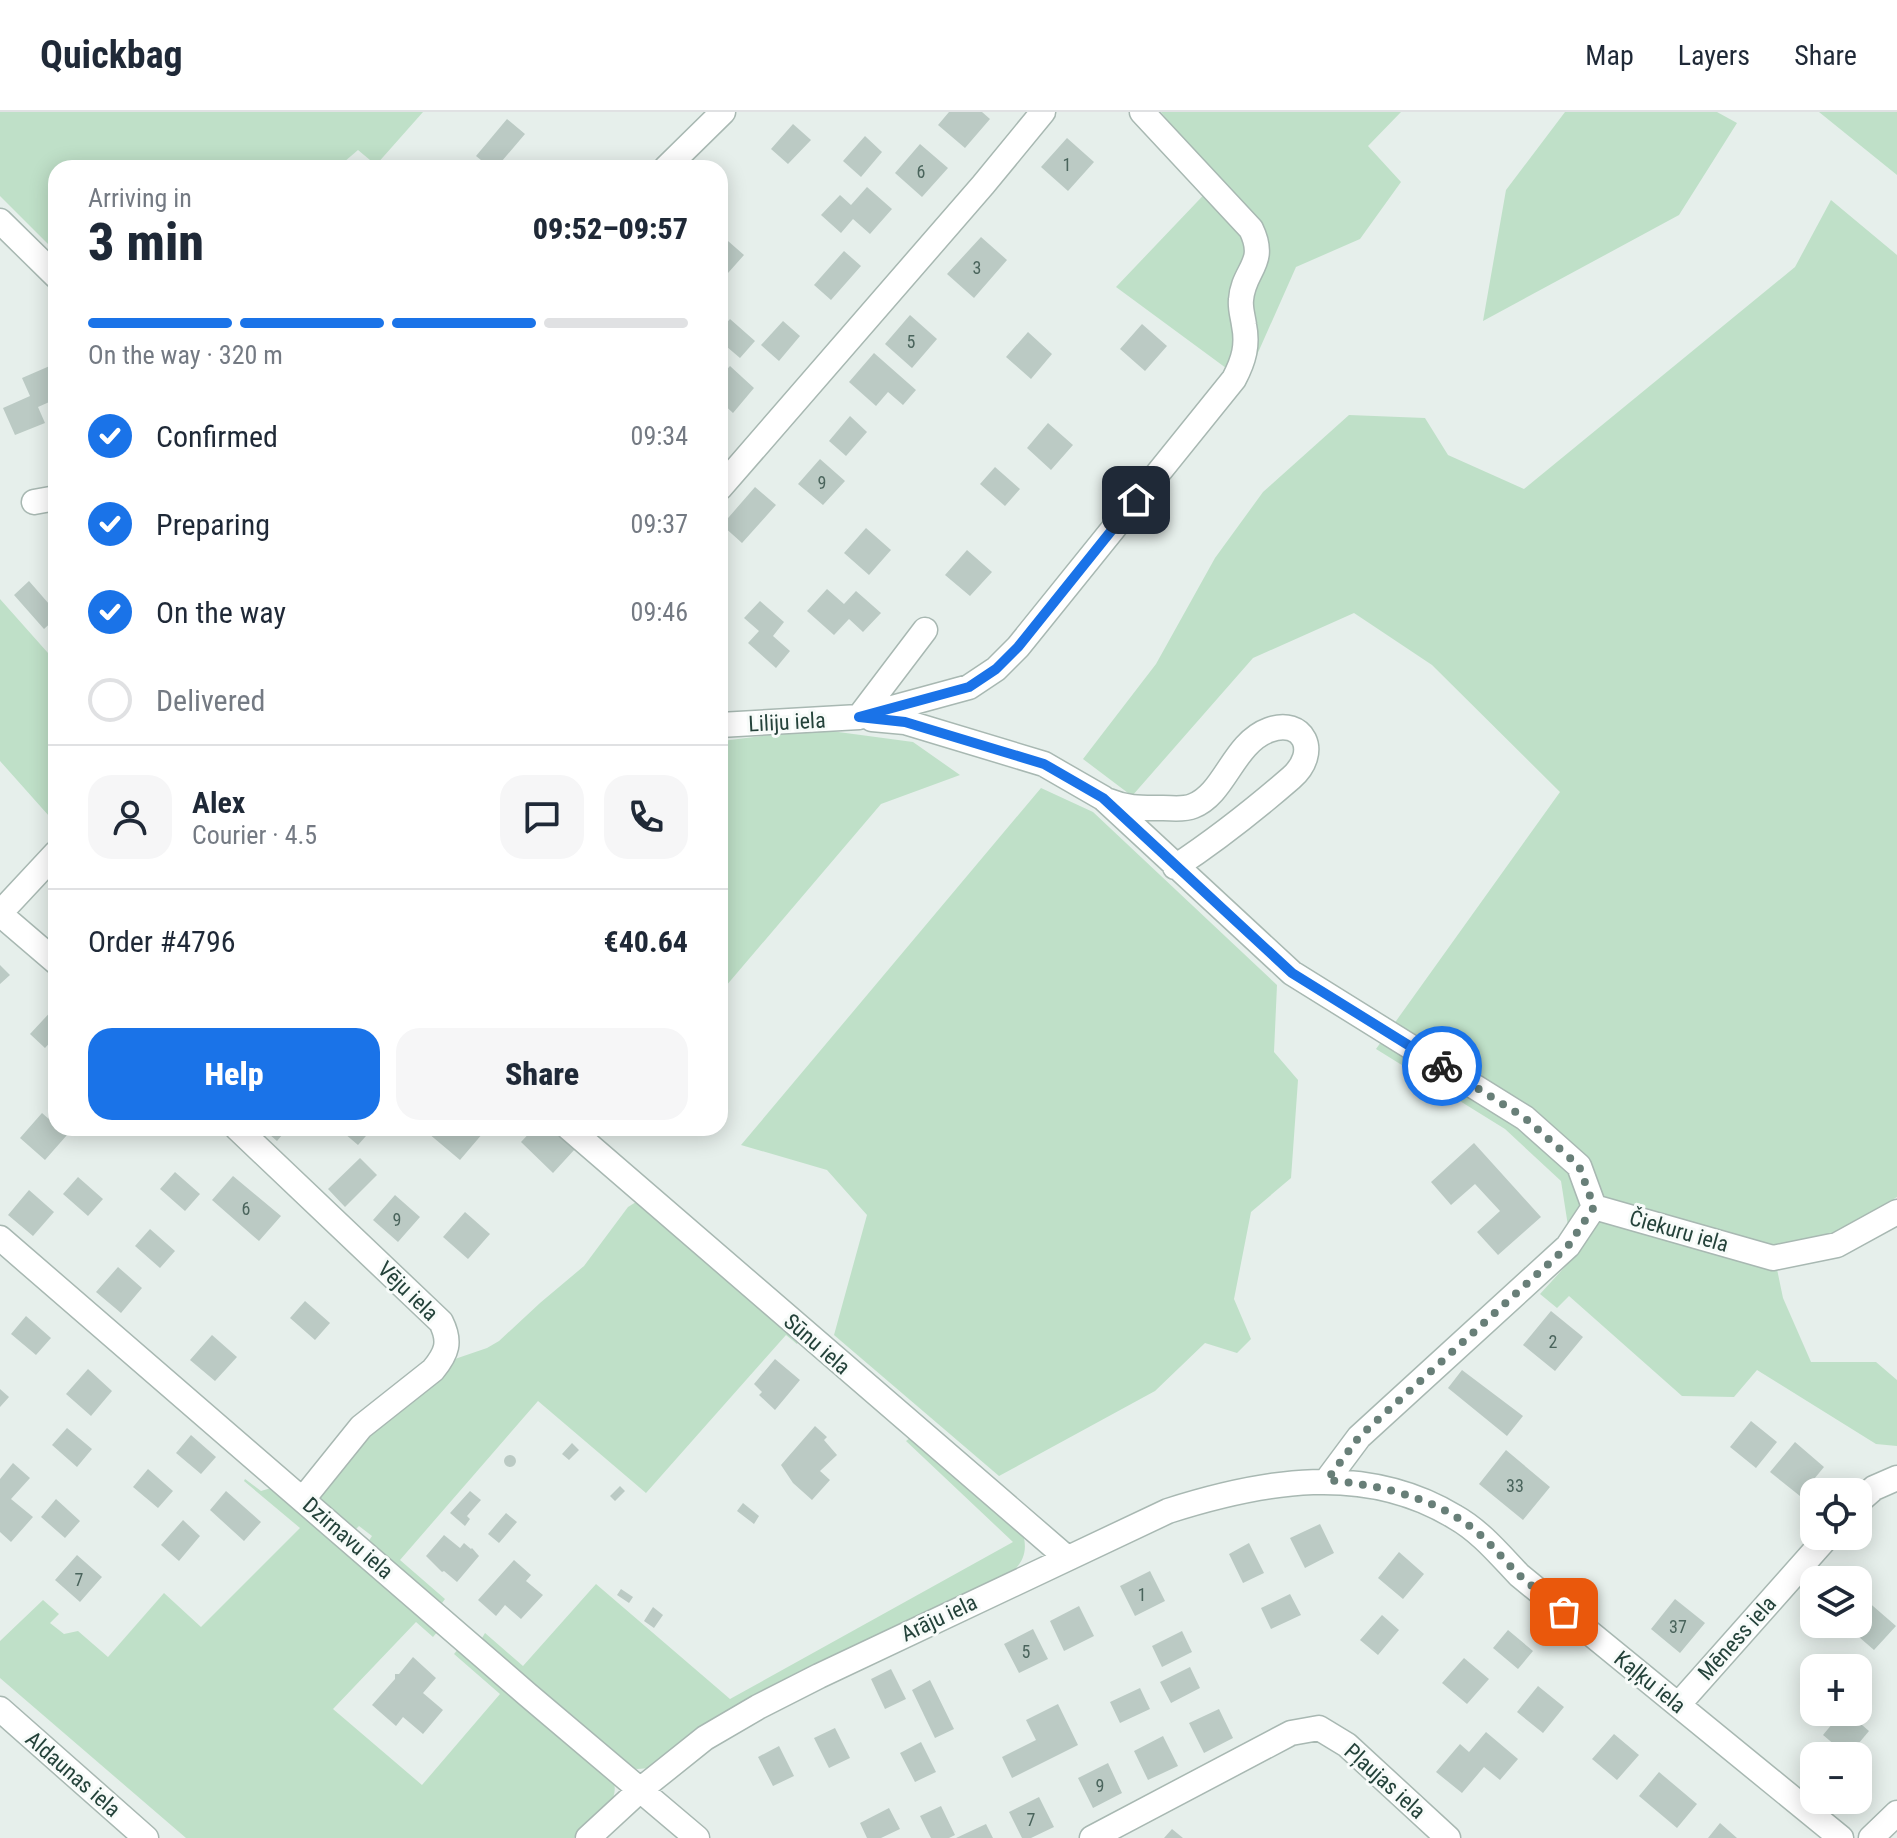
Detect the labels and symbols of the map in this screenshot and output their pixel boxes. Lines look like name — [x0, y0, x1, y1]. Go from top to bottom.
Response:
house number: 1 — [1063, 154, 1071, 175]
house number: 6 — [917, 161, 925, 182]
house number: 3 — [973, 257, 981, 278]
house number: 5 — [907, 331, 916, 352]
pin — [1102, 466, 1170, 534]
house number: 9 — [818, 472, 826, 493]
street label: Liliju iela — [748, 707, 826, 737]
courier — [1402, 1026, 1482, 1106]
house number: 6 — [242, 1198, 250, 1219]
street label: Čiekuru iela — [1627, 1204, 1732, 1257]
house number: 9 — [393, 1209, 401, 1230]
street label: Vēju iela — [373, 1256, 443, 1326]
street label: Sūnu iela — [779, 1309, 855, 1379]
house number: 2 — [1549, 1331, 1558, 1352]
house number: 33 — [1506, 1475, 1524, 1496]
street label: Dzirnavu iela — [298, 1492, 398, 1584]
house number: 7 — [75, 1569, 84, 1590]
pin — [1530, 1578, 1598, 1646]
house number: 1 — [1138, 1584, 1146, 1605]
street label: Arāju iela — [897, 1590, 981, 1646]
street label: Mēness iela — [1693, 1591, 1781, 1685]
house number: 37 — [1669, 1616, 1687, 1637]
house number: 5 — [1022, 1641, 1031, 1662]
street label: Kaļķu iela — [1609, 1646, 1691, 1719]
street label: Aldaunas iela — [21, 1726, 125, 1822]
street label: Pļaujas iela — [1339, 1738, 1430, 1824]
house number: 9 — [1096, 1775, 1104, 1796]
house number: 7 — [1027, 1809, 1036, 1830]

